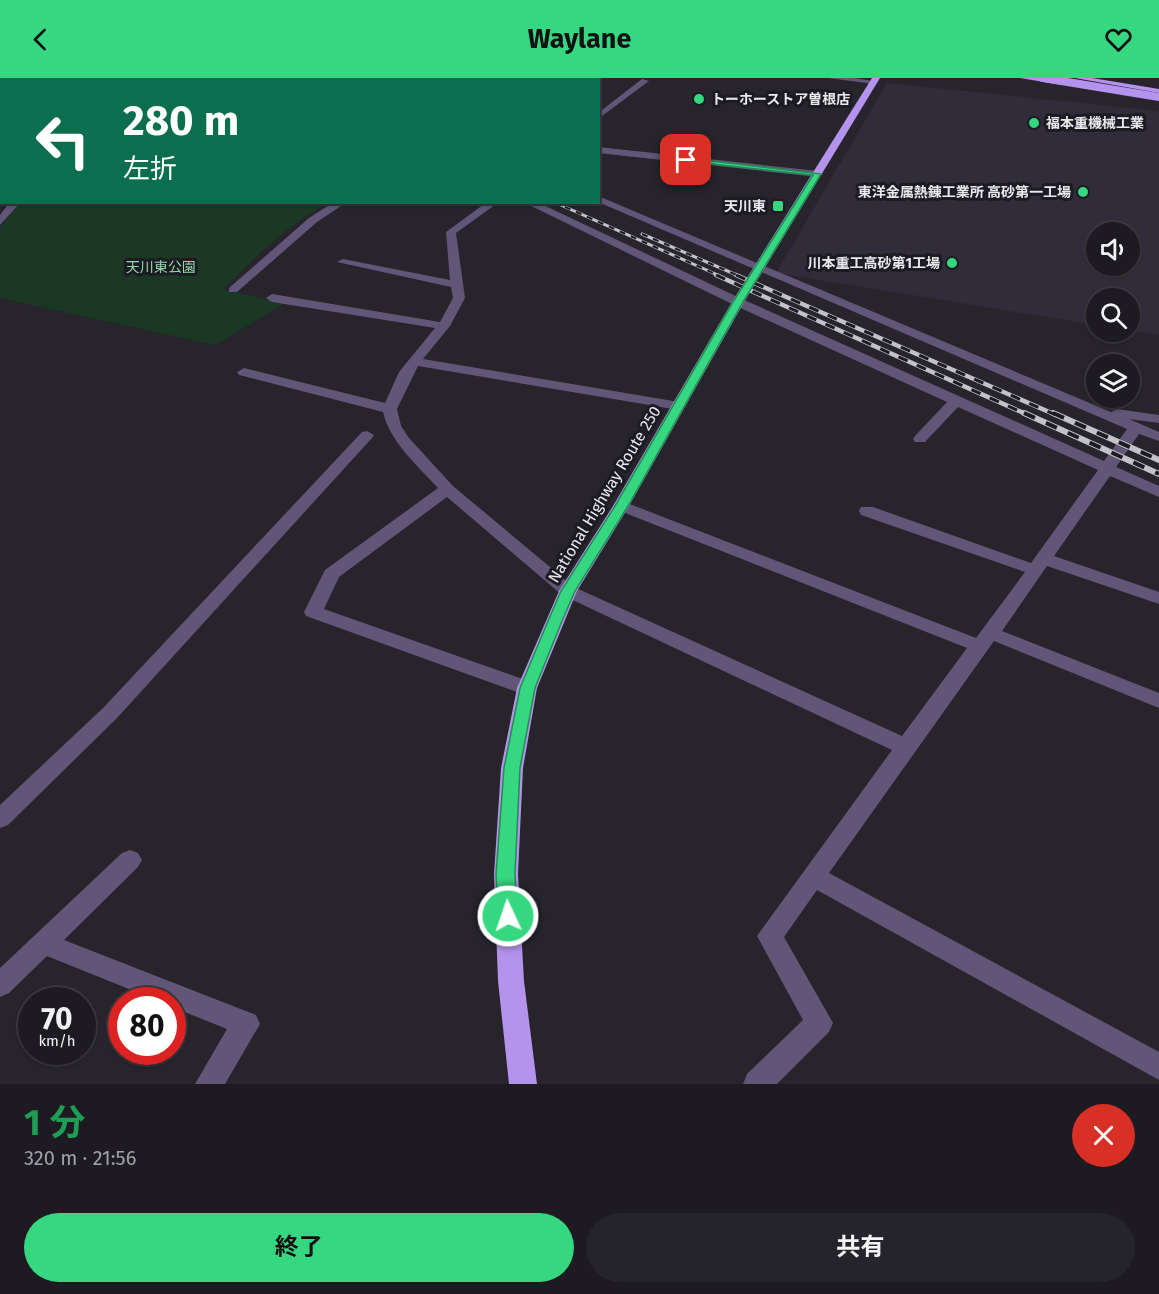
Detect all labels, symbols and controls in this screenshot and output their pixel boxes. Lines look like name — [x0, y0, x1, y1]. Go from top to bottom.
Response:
icon: back — [24, 23, 57, 56]
text: Waylane — [528, 23, 631, 55]
icon: heart — [1102, 23, 1135, 56]
place label: トーホーストア曽根店 — [711, 91, 850, 108]
marker: トーホーストア曽根店 — [692, 92, 706, 106]
text: 280 m — [123, 96, 239, 146]
icon: left — [24, 102, 102, 180]
place label: 福本重機械工業 — [1046, 115, 1144, 132]
marker: 福本重機械工業 — [1027, 116, 1041, 130]
pin — [660, 134, 711, 185]
icon: arrive — [669, 143, 702, 176]
text: 左折 — [123, 153, 177, 185]
place label: 東洋金属熱錬工業所 高砂第一工場 — [858, 184, 1071, 201]
marker: 東洋金属熱錬工業所 高砂第一工場 — [1076, 185, 1090, 199]
place label: 天川東 — [724, 198, 766, 215]
marker: 天川東 — [771, 199, 785, 213]
map controls — [1086, 222, 1140, 408]
button: sound — [1086, 222, 1140, 276]
place label: 川本重工高砂第1工場 — [808, 255, 940, 272]
marker: 川本重工高砂第1工場 — [945, 256, 959, 270]
park label: 天川東公園 — [126, 259, 196, 276]
button: search — [1086, 288, 1140, 342]
button: layers — [1086, 354, 1140, 408]
street label: National Highway Route 250 — [544, 403, 665, 586]
position arrow — [476, 884, 540, 948]
speed limit sign: 80 — [108, 987, 186, 1065]
text: 70 — [41, 1001, 73, 1037]
text: km/h — [38, 1032, 76, 1050]
text: 1 分 — [24, 1101, 85, 1145]
button: close — [1072, 1104, 1135, 1167]
text: 320 m · 21:56 — [24, 1146, 136, 1170]
button: 終了 — [24, 1213, 574, 1282]
button: 共有 — [586, 1213, 1135, 1282]

